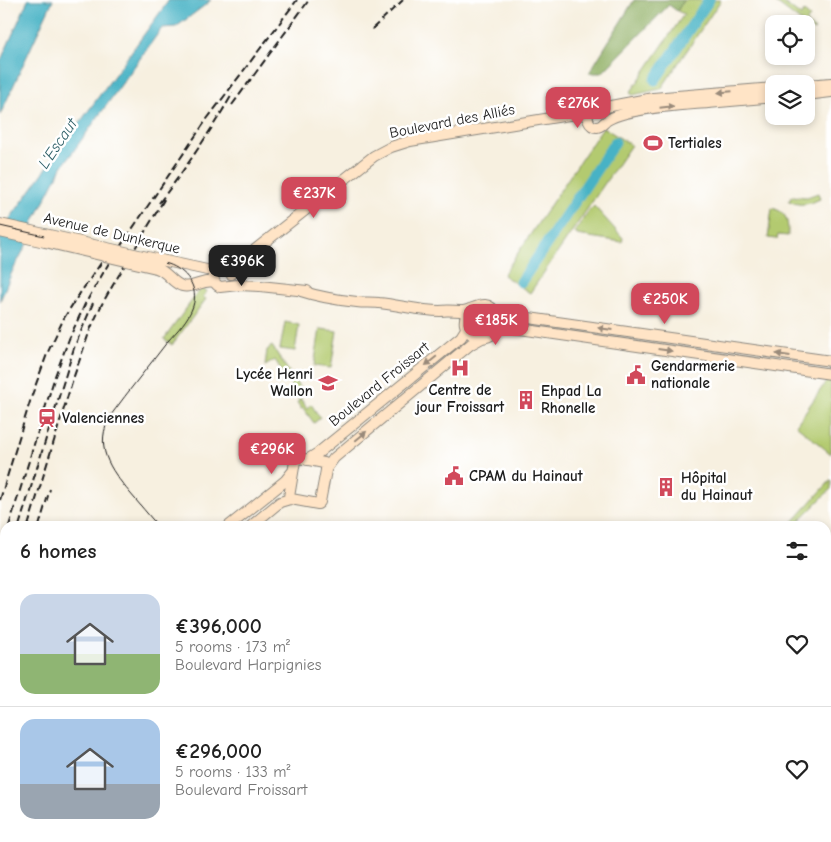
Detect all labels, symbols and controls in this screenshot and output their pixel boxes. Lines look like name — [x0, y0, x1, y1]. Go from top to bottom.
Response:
map controls — [765, 15, 815, 125]
button: locate — [765, 15, 815, 65]
button: layers — [765, 75, 815, 125]
pin: €276K — [543, 86, 613, 129]
one-way arrow — [717, 89, 733, 97]
text: €276K — [557, 94, 599, 112]
street label: Boulevard des Alliés — [388, 100, 516, 142]
one-way arrow — [660, 103, 676, 111]
water label: L'Escaut — [35, 114, 82, 172]
sports icon: Tertiales — [642, 132, 664, 154]
place label: Tertiales — [668, 134, 722, 152]
pin: €237K — [279, 176, 349, 219]
text: €237K — [292, 184, 336, 202]
street label: Avenue de Dunkerque — [42, 209, 183, 258]
pin: €396K — [207, 244, 277, 287]
text: €396K — [220, 252, 264, 270]
pin: €250K — [630, 282, 700, 325]
text: €250K — [642, 290, 688, 308]
pin: €185K — [461, 304, 531, 346]
text: €185K — [474, 311, 518, 329]
one-way arrow — [596, 325, 612, 333]
street label: Boulevard Froissart — [325, 338, 433, 430]
one-way arrow — [657, 346, 673, 354]
one-way arrow — [774, 350, 790, 358]
one-way arrow — [425, 356, 438, 367]
hospital icon: Centre de jour Froissart — [449, 357, 471, 379]
place label: Gendarmerie nationale — [651, 357, 735, 392]
public building icon: Gendarmerie nationale — [625, 364, 647, 386]
place label: Lycée Henri Wallon — [236, 365, 313, 400]
school or university icon: Lycée Henri Wallon — [317, 372, 339, 394]
place label: Centre de jour Froissart — [414, 381, 505, 416]
place label: Ehpad La Rhonelle — [541, 382, 602, 417]
building icon: Ehpad La Rhonelle — [515, 389, 537, 411]
station icon: Valenciennes — [36, 407, 58, 429]
place label: Valenciennes — [62, 409, 144, 427]
one-way arrow — [355, 430, 368, 441]
pin: €296K — [237, 432, 307, 475]
text: €296K — [250, 440, 294, 458]
public building icon: CPAM du Hainaut — [443, 465, 465, 487]
place label: CPAM du Hainaut — [469, 467, 584, 485]
place label: Hôpital du Hainaut — [681, 469, 753, 504]
building icon: Hôpital du Hainaut — [655, 476, 677, 498]
icon: filters — [783, 537, 811, 565]
text: 6 homes — [20, 539, 96, 563]
icon: home — [60, 614, 120, 674]
text: €396,000 — [175, 614, 262, 638]
icon: heart — [783, 630, 811, 658]
text: 5 rooms · 173 m² — [175, 638, 290, 656]
text: Boulevard Harpignies — [175, 656, 321, 674]
icon: home — [60, 739, 120, 799]
text: €296,000 — [175, 739, 262, 763]
icon: heart — [783, 755, 811, 783]
text: 5 rooms · 133 m² — [175, 763, 291, 781]
text: Boulevard Froissart — [175, 781, 307, 799]

